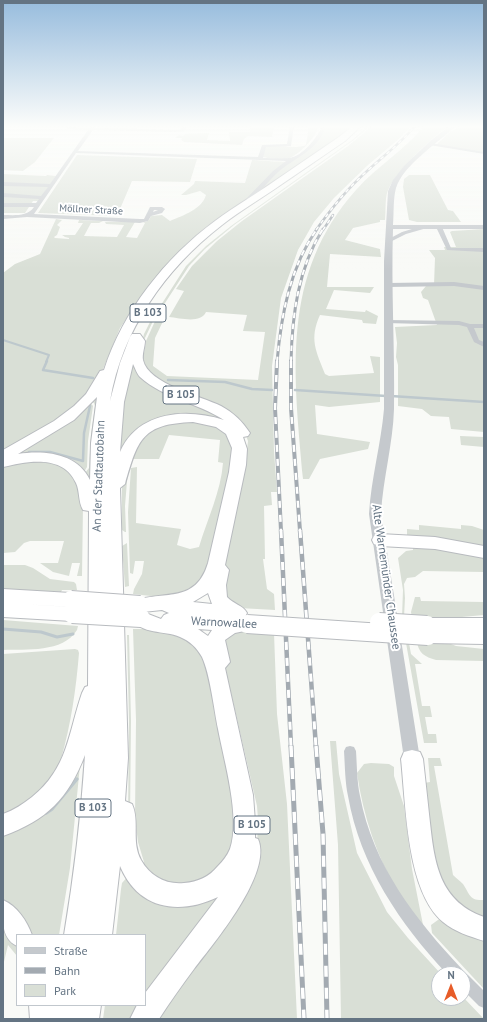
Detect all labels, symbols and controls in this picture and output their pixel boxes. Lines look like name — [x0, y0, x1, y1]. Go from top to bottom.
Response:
street label: Möllner Straße — [59, 202, 123, 218]
road number: B 103 — [130, 304, 166, 322]
road number: B 105 — [163, 386, 199, 404]
street label: An der Stadtautobahn — [90, 420, 108, 532]
street label: Alte Warnemünder Chaussee — [369, 503, 403, 651]
street label: Warnowallee — [191, 614, 257, 632]
road number: B 103 — [75, 799, 111, 817]
road number: B 105 — [234, 816, 270, 834]
legend — [16, 934, 146, 1006]
text: Straße — [54, 943, 88, 958]
text: Bahn — [54, 963, 80, 978]
north arrow — [431, 966, 471, 1006]
text: N — [447, 968, 455, 982]
text: Park — [54, 983, 76, 998]

